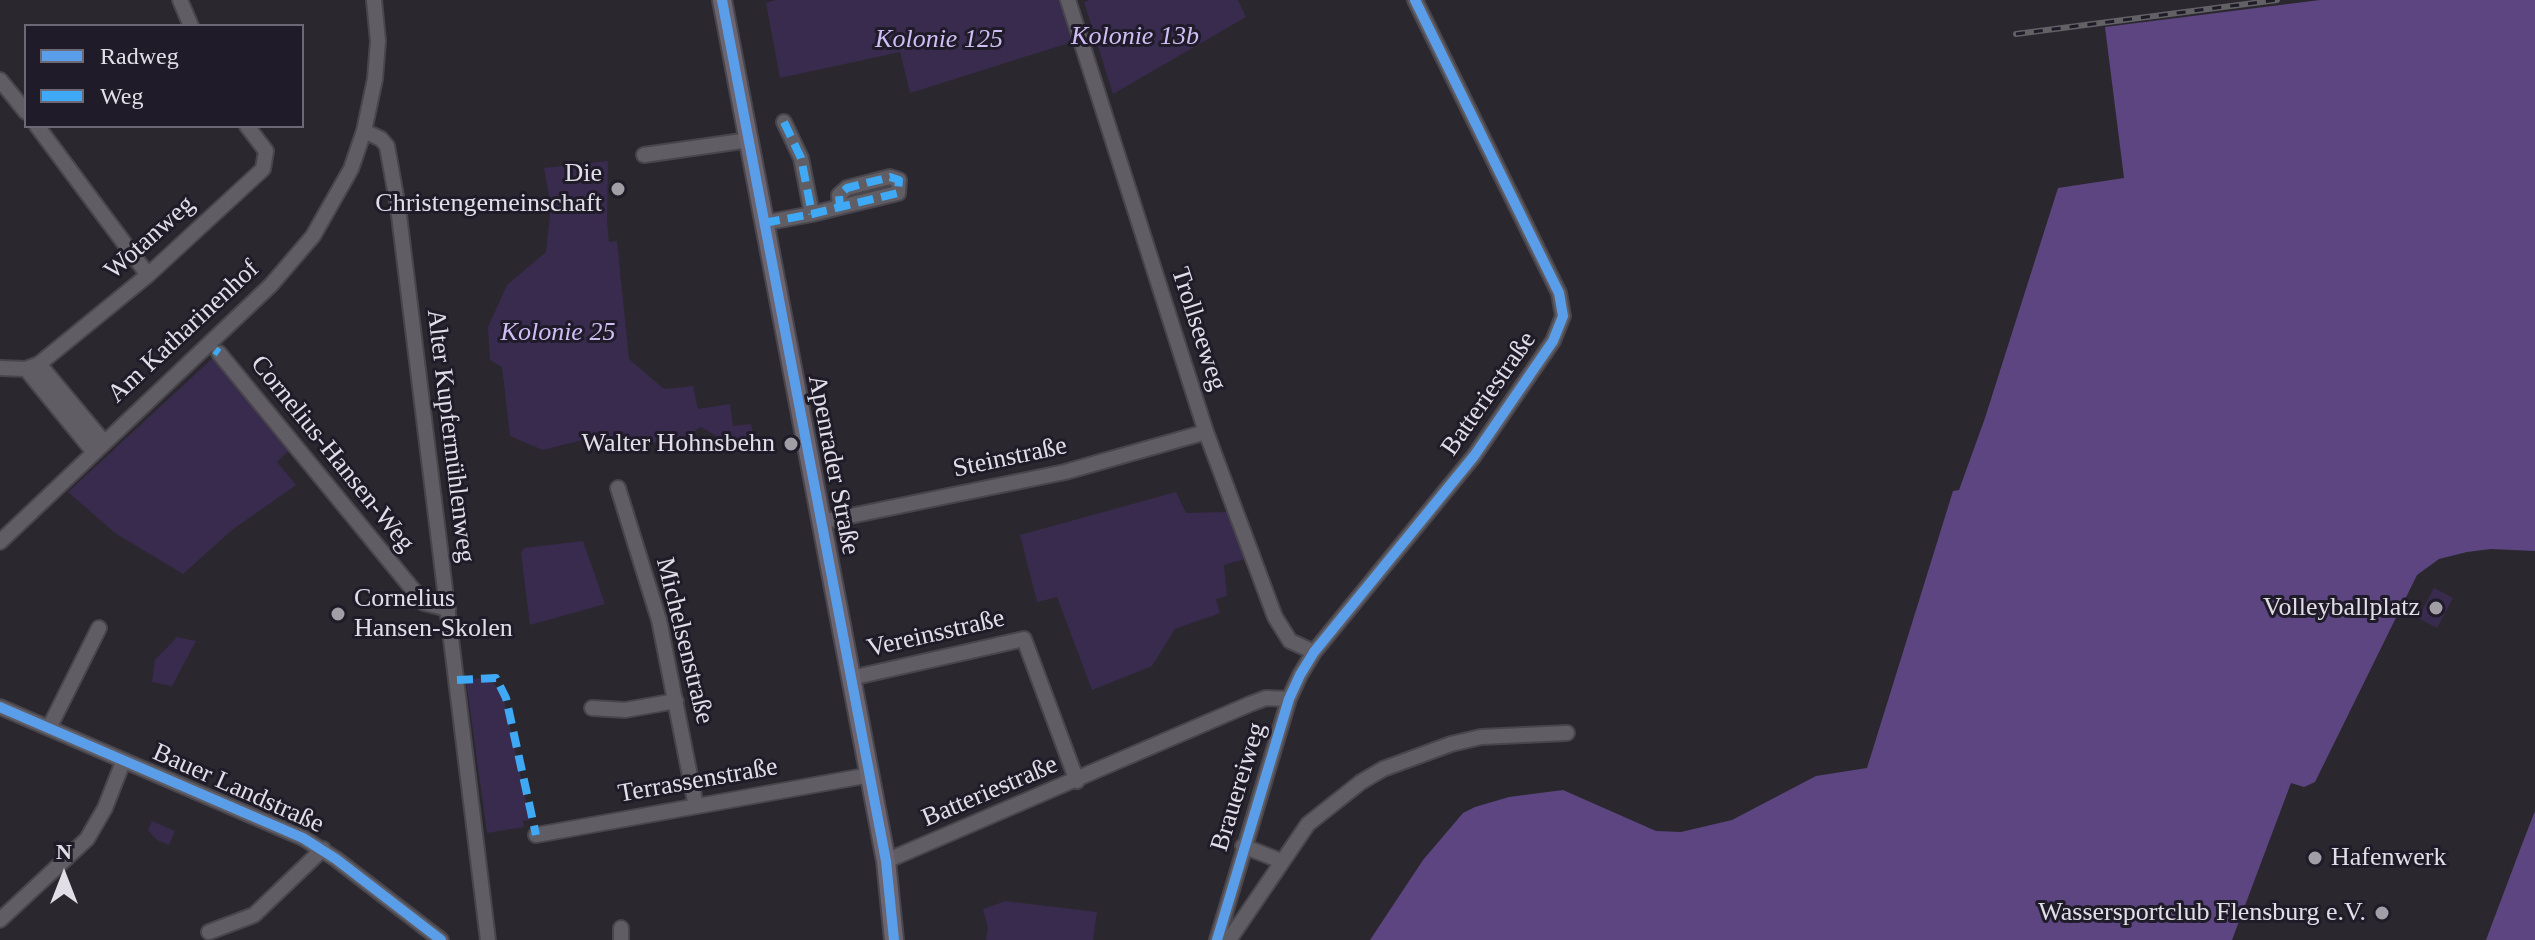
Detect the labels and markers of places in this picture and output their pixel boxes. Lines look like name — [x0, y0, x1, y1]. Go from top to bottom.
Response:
place label: Die Christengemeinschaft — [375, 158, 602, 220]
marker: Die Christengemeinschaft — [609, 180, 627, 198]
place label: Walter Hohnsbehn — [581, 428, 775, 460]
marker: Walter Hohnsbehn — [782, 435, 800, 453]
place label: Cornelius Hansen-Skolen — [354, 583, 513, 644]
place label: Volleyballplatz — [2263, 592, 2420, 624]
marker: Volleyballplatz — [2427, 599, 2445, 617]
marker: Cornelius Hansen-Skolen — [329, 605, 347, 623]
place label: Hafenwerk — [2331, 842, 2446, 874]
marker: Hafenwerk — [2306, 849, 2324, 867]
place label: Wassersportclub Flensburg e.V. — [2038, 897, 2366, 929]
marker: Wassersportclub Flensburg e.V. — [2373, 904, 2391, 922]

